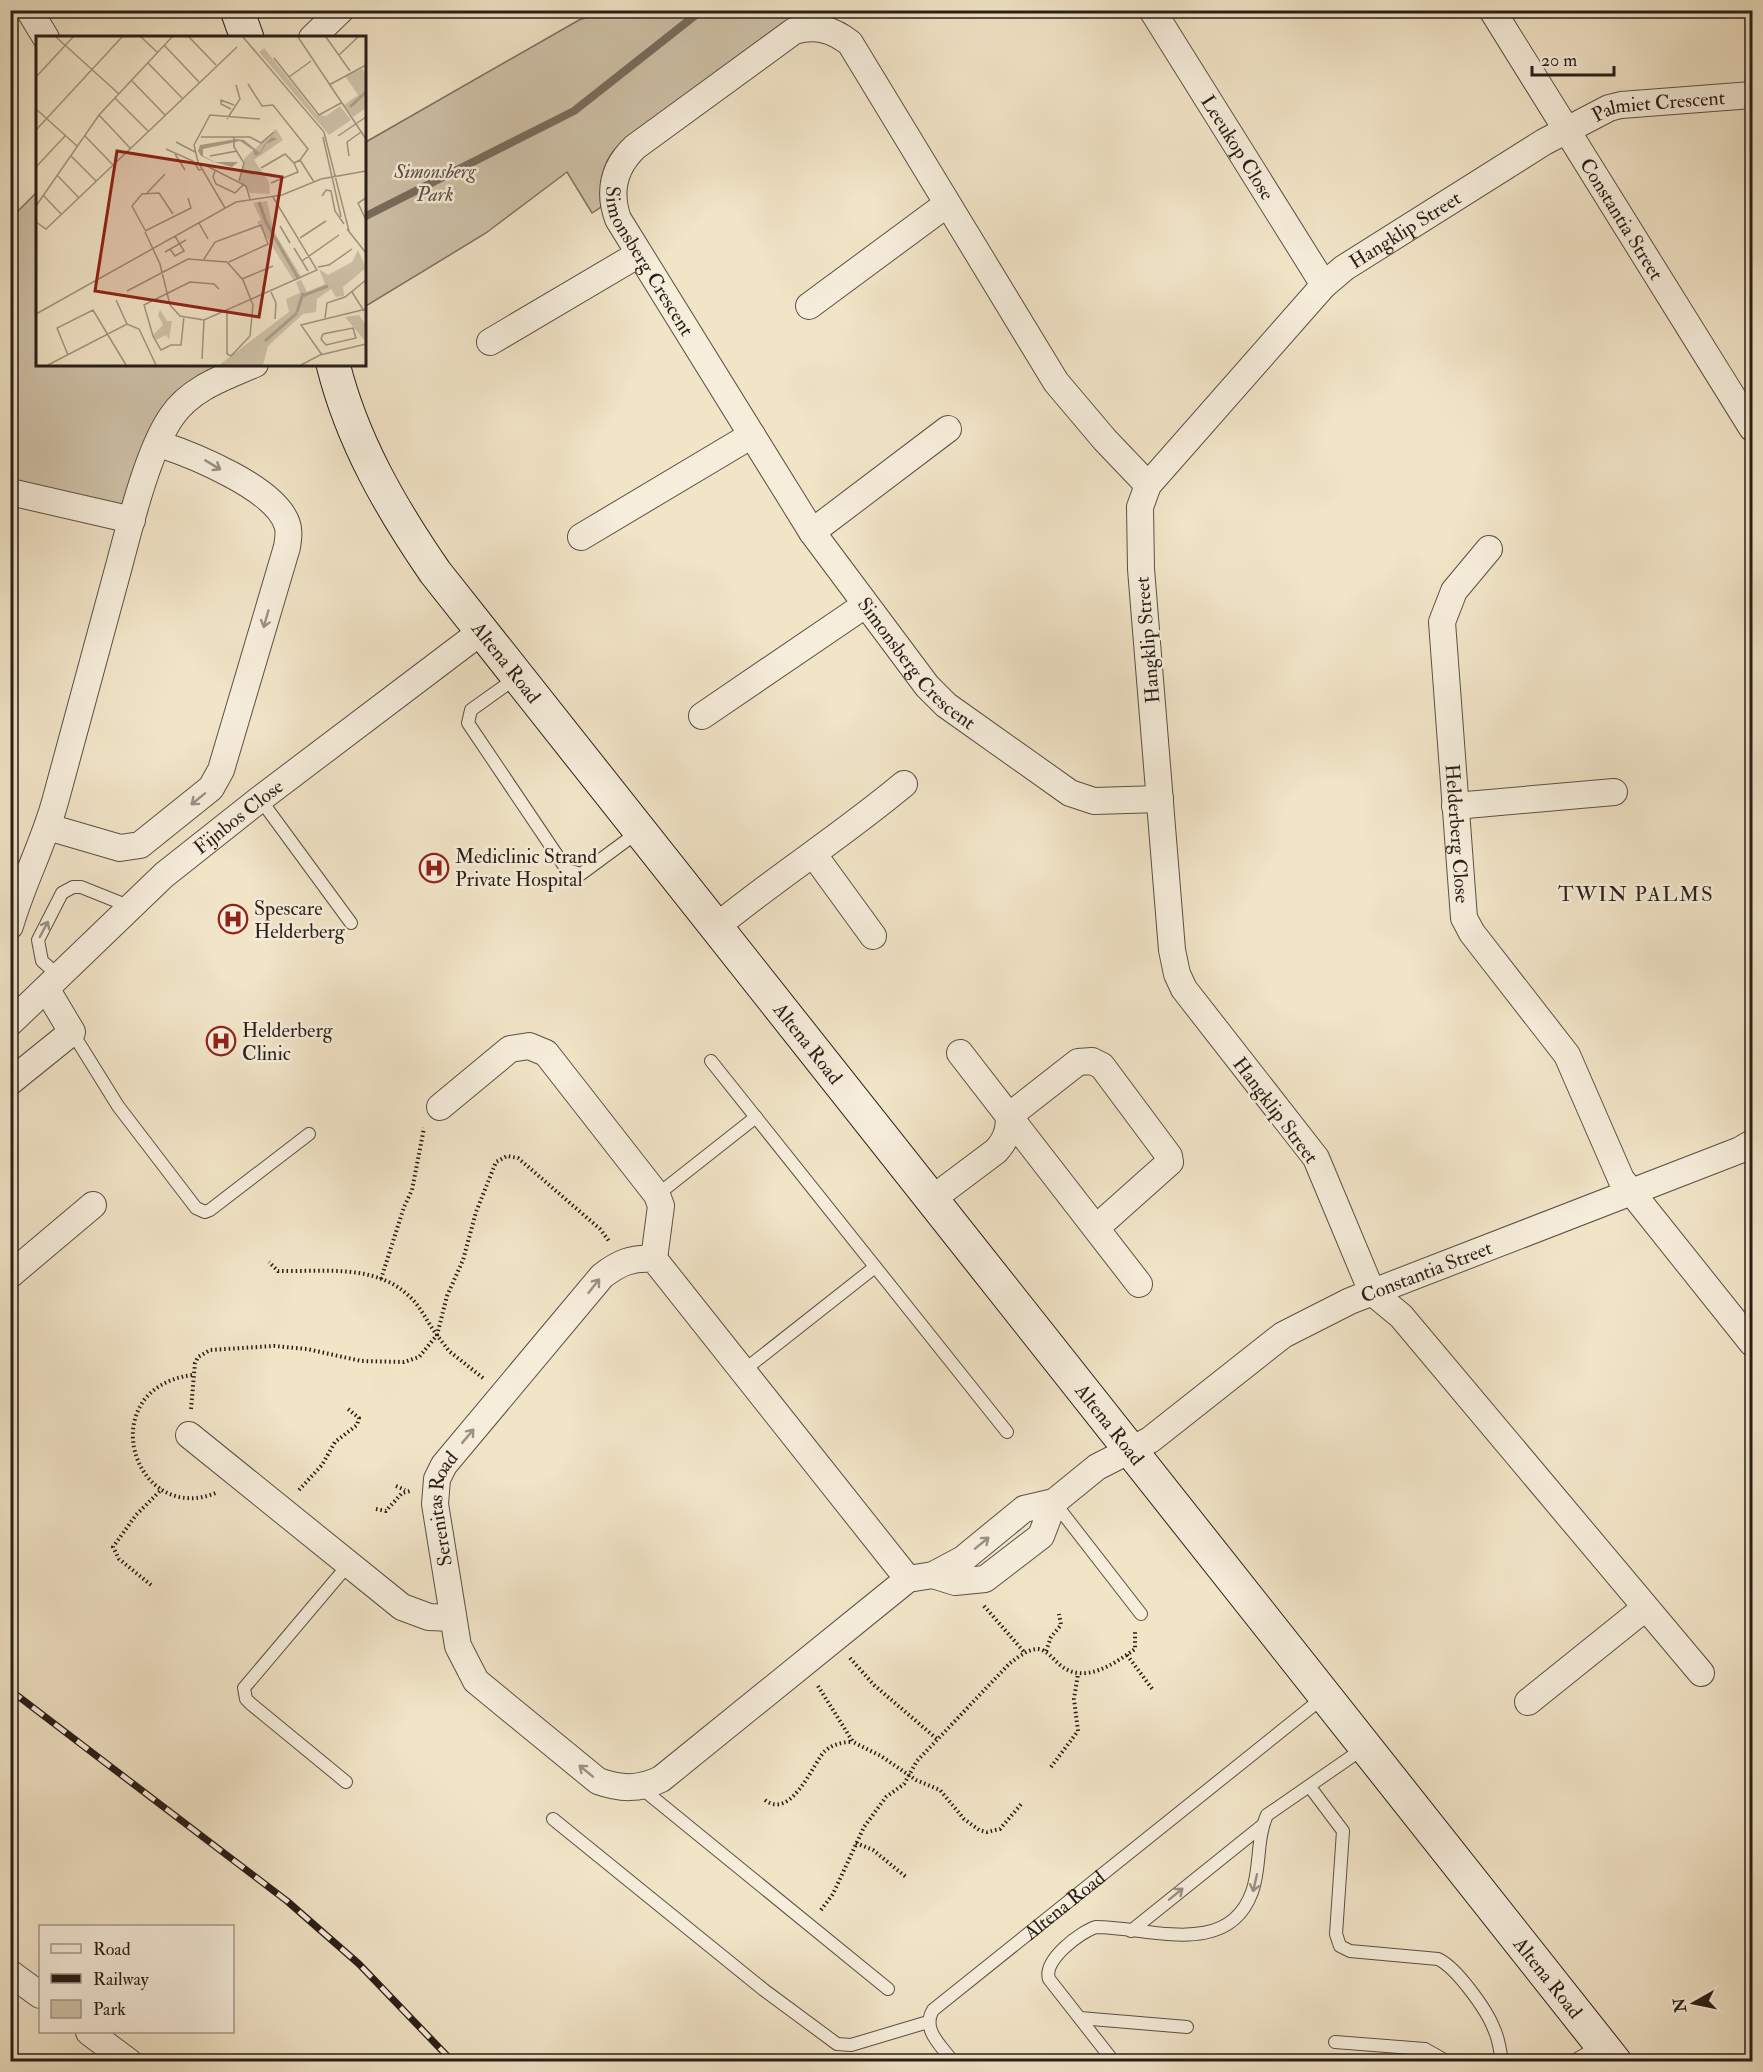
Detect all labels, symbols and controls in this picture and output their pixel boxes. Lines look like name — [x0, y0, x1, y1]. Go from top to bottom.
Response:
inset map — [36, 36, 366, 366]
scale bar — [1532, 39, 1614, 77]
text: 20 m — [1541, 49, 1577, 72]
street label: Palmiet Crescent — [1587, 85, 1726, 128]
street label: Leeukop Close — [1195, 90, 1280, 205]
street label: Constantia Street — [1574, 154, 1669, 285]
park label: Simonsberg Park — [393, 159, 477, 207]
street label: Hangklip Street — [1345, 185, 1466, 275]
street label: Simonsberg Crescent — [600, 186, 700, 341]
one-way arrow — [204, 459, 221, 471]
street label: Hangklip Street — [1129, 575, 1166, 704]
street label: Simonsberg Crescent — [852, 592, 981, 735]
one-way arrow — [260, 609, 271, 628]
street label: Altena Road — [465, 616, 546, 708]
street label: Helderberg Close — [1440, 763, 1475, 904]
street label: Fijnbos Close — [188, 774, 288, 860]
one-way arrow — [190, 792, 206, 805]
place label: Mediclinic Strand Private Hospital — [455, 844, 597, 893]
hospital icon: Mediclinic Strand Private Hospital — [418, 852, 450, 884]
district label: TWIN PALMS — [1558, 881, 1714, 908]
place label: Spescare Helderberg — [254, 896, 346, 944]
hospital icon: Spescare Helderberg — [217, 903, 249, 935]
one-way arrow — [38, 921, 50, 938]
street label: Altena Road — [767, 997, 848, 1089]
place label: Helderberg Clinic — [242, 1018, 334, 1066]
hospital icon: Helderberg Clinic — [205, 1025, 237, 1057]
street label: Hangklip Street — [1227, 1052, 1324, 1170]
street label: Constantia Street — [1357, 1235, 1496, 1309]
one-way arrow — [587, 1279, 600, 1295]
street label: Altena Road — [1069, 1378, 1150, 1470]
one-way arrow — [462, 1428, 475, 1444]
street label: Serenitas Road — [423, 1446, 463, 1568]
one-way arrow — [974, 1537, 990, 1550]
one-way arrow — [578, 1765, 594, 1778]
street label: Altena Road — [1018, 1865, 1110, 1946]
one-way arrow — [1248, 1873, 1260, 1892]
one-way arrow — [1168, 1888, 1184, 1901]
legend — [39, 1925, 234, 2033]
street label: Altena Road — [1507, 1931, 1588, 2024]
text: Road — [93, 1938, 131, 1961]
text: Railway — [93, 1968, 150, 1991]
north arrow — [1664, 1973, 1724, 2033]
text: N — [1669, 1996, 1691, 2015]
text: Park — [93, 1998, 126, 2021]

